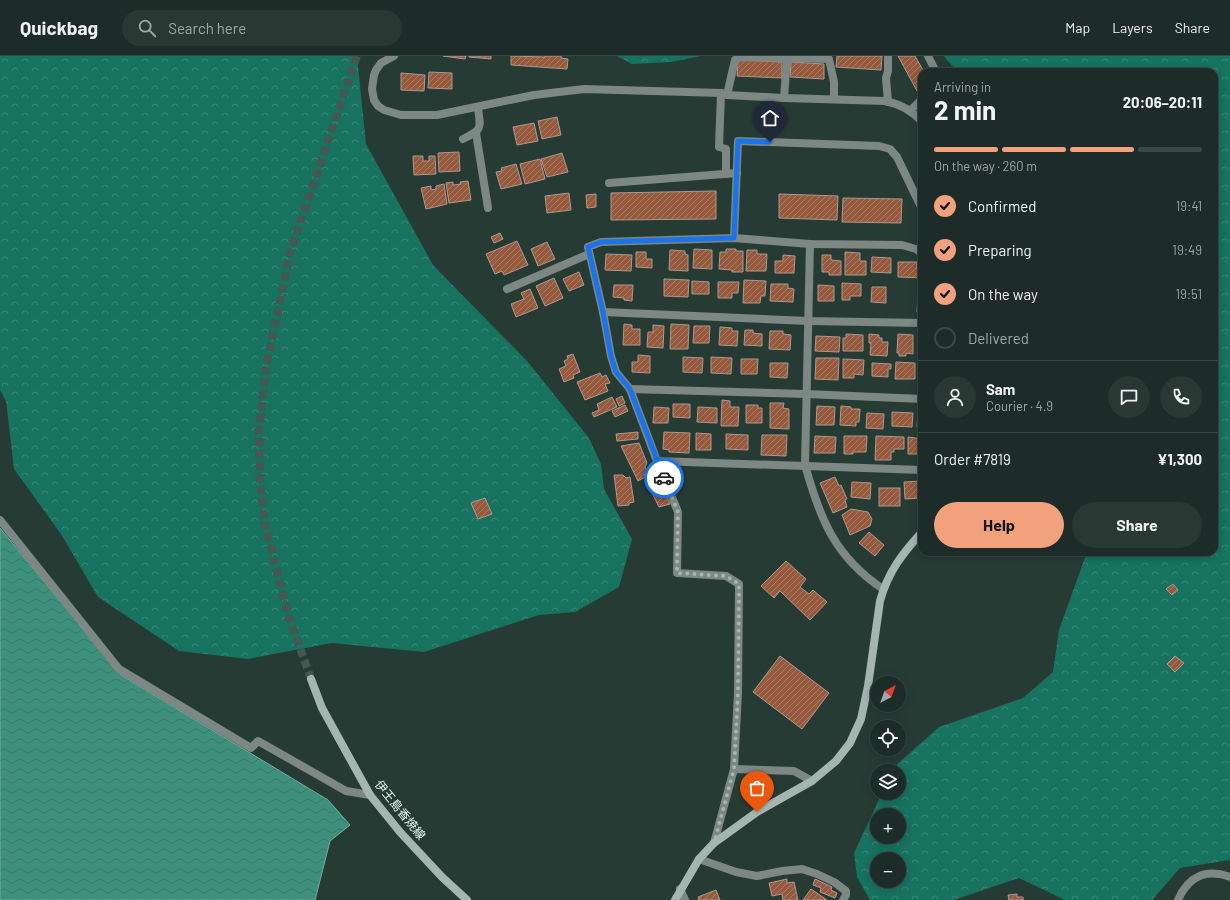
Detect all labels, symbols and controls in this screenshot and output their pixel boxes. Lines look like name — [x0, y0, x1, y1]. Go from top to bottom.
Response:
search box — [122, 10, 402, 46]
text: Quickbag — [20, 16, 98, 39]
icon: search — [136, 17, 158, 39]
text: Search here — [168, 19, 246, 37]
text: Map — [1065, 19, 1090, 36]
text: Layers — [1112, 19, 1153, 36]
text: Share — [1175, 19, 1210, 36]
text: Arriving in — [934, 79, 991, 95]
text: 20:06–20:11 — [1123, 93, 1202, 111]
text: 2 min — [934, 94, 996, 125]
pin — [753, 101, 787, 142]
icon: home — [759, 107, 781, 129]
text: On the way · 260 m — [934, 158, 1037, 174]
icon: check — [934, 195, 956, 217]
text: Confirmed — [968, 197, 1036, 215]
text: 19:41 — [1176, 198, 1202, 214]
icon: check — [934, 239, 956, 261]
text: Preparing — [968, 241, 1032, 259]
text: 19:49 — [1172, 242, 1202, 258]
icon: check — [934, 283, 956, 305]
text: On the way — [968, 285, 1038, 303]
text: 19:51 — [1175, 286, 1202, 302]
text: Delivered — [968, 329, 1029, 347]
button: person — [934, 376, 976, 418]
button: chat — [1108, 376, 1150, 418]
button: phone — [1160, 376, 1202, 418]
text: Sam — [986, 380, 1015, 398]
text: Courier · 4.9 — [986, 398, 1053, 414]
text: Order #7819 — [934, 450, 1011, 468]
text: ¥1,300 — [1157, 450, 1202, 468]
courier — [644, 458, 684, 498]
icon: car — [653, 467, 675, 489]
button: Help — [934, 502, 1064, 548]
button: Share — [1072, 502, 1202, 548]
north arrow — [870, 676, 906, 712]
map controls — [870, 676, 906, 888]
button: locate — [870, 720, 906, 756]
button: layers — [870, 764, 906, 800]
pin — [740, 771, 774, 812]
street label: 伊王島香焼線 — [373, 777, 429, 842]
icon: bag — [746, 777, 768, 799]
button: + — [870, 808, 906, 844]
button: − — [870, 852, 906, 888]

